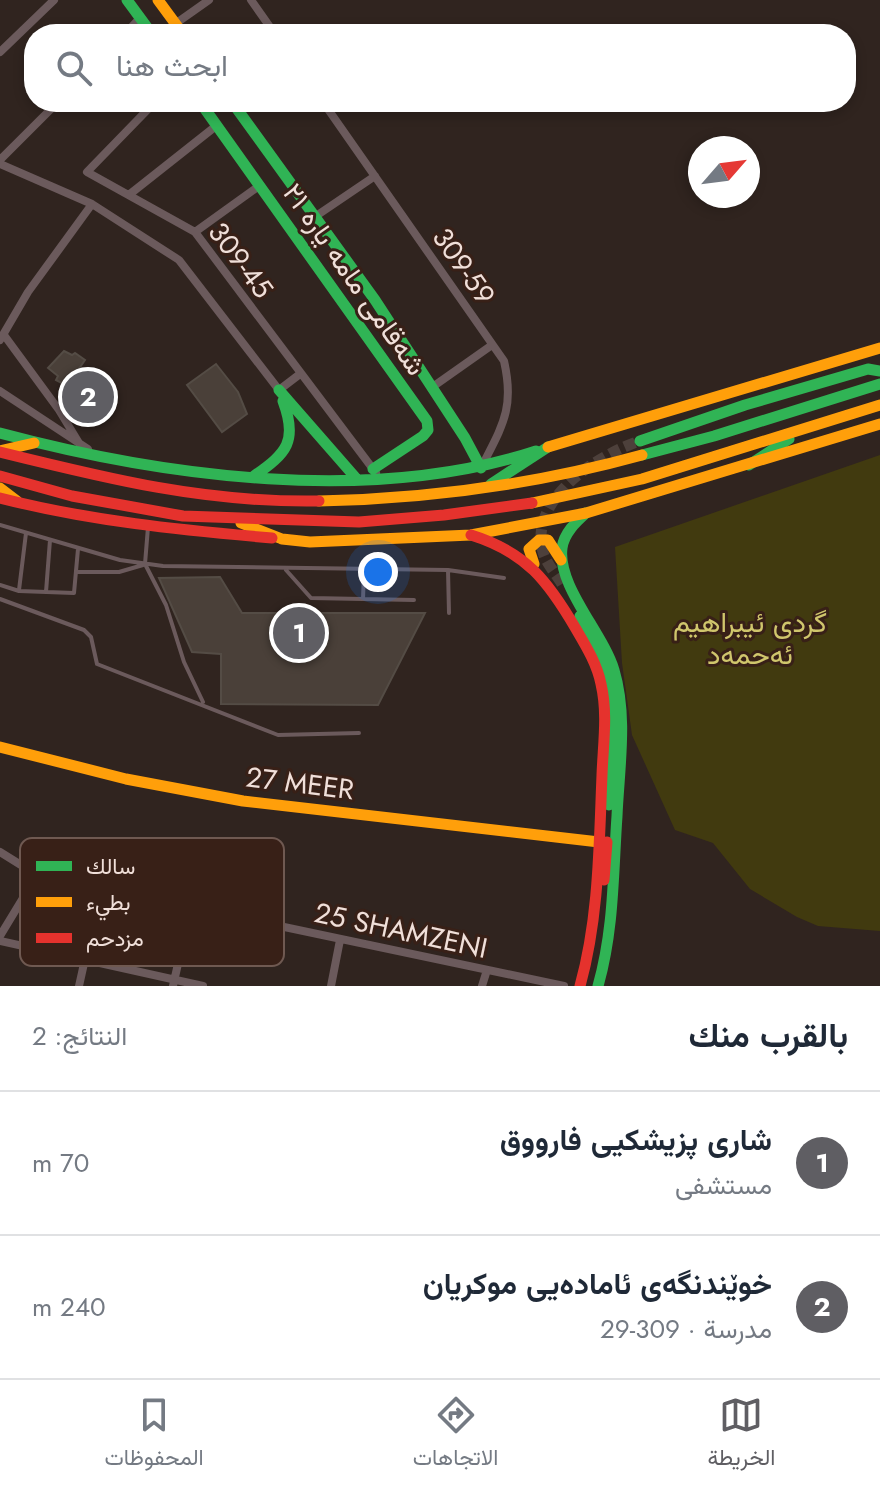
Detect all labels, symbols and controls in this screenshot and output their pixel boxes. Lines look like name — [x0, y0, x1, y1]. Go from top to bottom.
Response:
search box — [24, 24, 856, 112]
text: ابحث هنا — [116, 44, 228, 87]
icon: search — [52, 46, 96, 90]
north arrow — [688, 136, 760, 208]
street label: شەقامی مامە یارە ٢١ — [273, 175, 436, 384]
street label: 309-45 — [198, 214, 283, 307]
street label: 309-59 — [422, 219, 505, 313]
pin: 2 — [62, 367, 114, 427]
your location — [358, 552, 398, 592]
park label: گردی ئیبراھیم ئەحمەد — [673, 602, 827, 675]
pin: 1 — [273, 603, 325, 663]
street label: 27 MEER — [244, 757, 356, 810]
legend — [20, 838, 284, 966]
text: سالك — [86, 850, 135, 882]
text: بطيء — [86, 886, 131, 921]
street label: 25 SHAMZENI — [311, 892, 491, 969]
text: مزدحم — [86, 922, 144, 954]
text: بالقرب منك — [689, 1011, 848, 1060]
text: النتائج: 2 — [32, 1017, 127, 1055]
text: شاری پزیشکیی فارووق — [500, 1118, 772, 1161]
text: 70 m — [32, 1144, 89, 1182]
text: 1 — [815, 1144, 829, 1182]
text: مستشفى — [675, 1166, 772, 1204]
text: خوێندنگەی ئامادەیی موکریان — [423, 1262, 772, 1305]
text: 240 m — [32, 1288, 106, 1326]
text: 2 — [813, 1288, 831, 1326]
text: مدرسة · 309-29 — [600, 1310, 772, 1348]
tab: المحفوظات — [105, 1393, 204, 1477]
tab: الاتجاهات — [413, 1393, 498, 1477]
tab: الخريطة — [707, 1393, 775, 1477]

